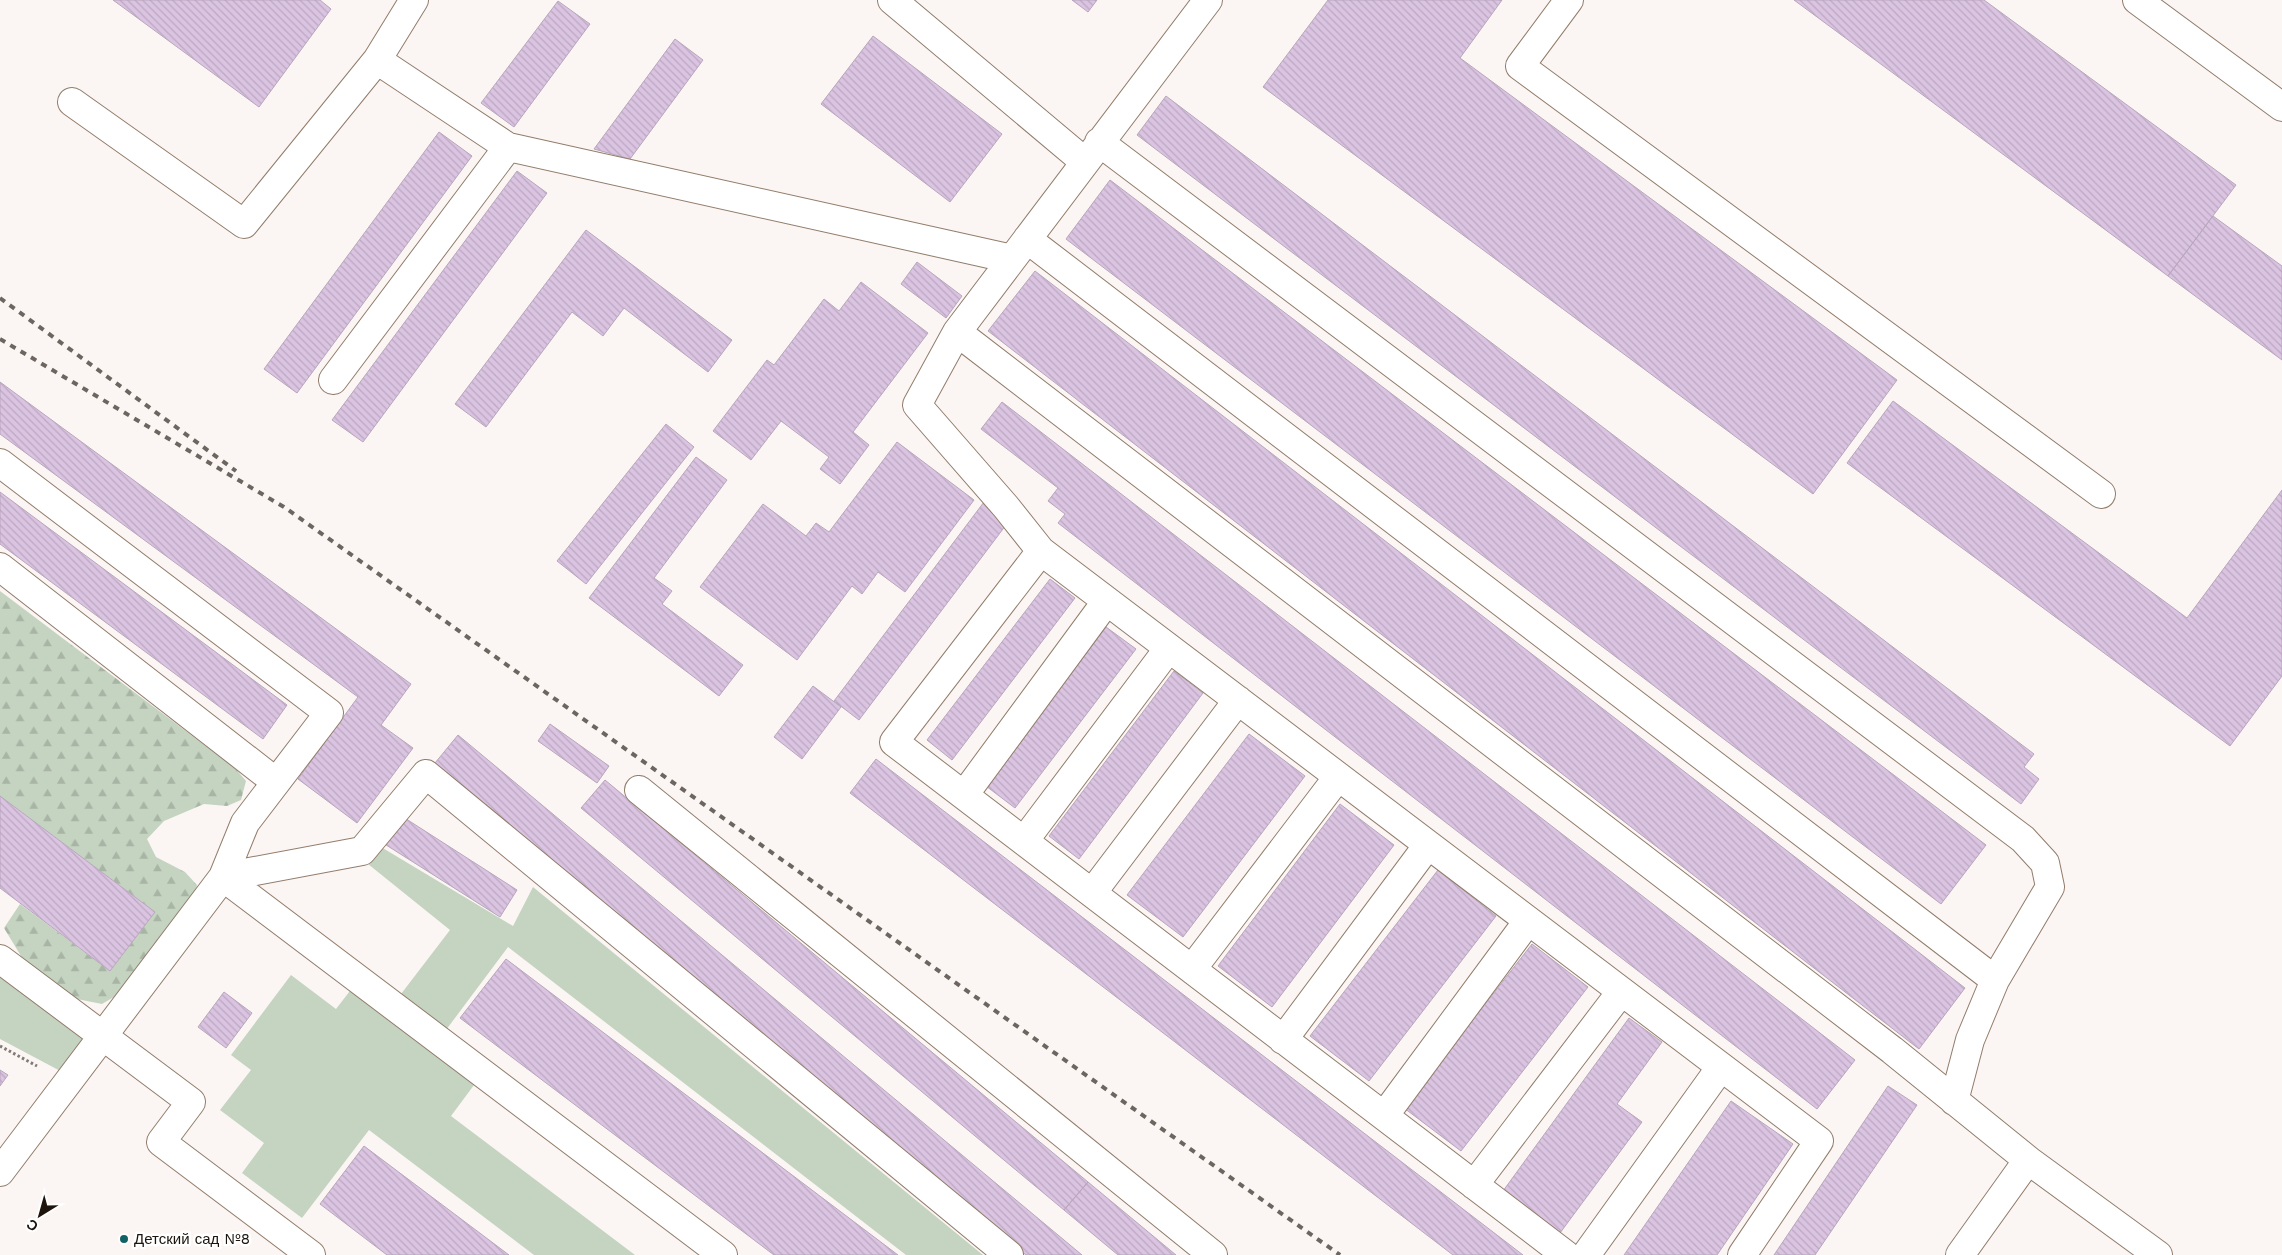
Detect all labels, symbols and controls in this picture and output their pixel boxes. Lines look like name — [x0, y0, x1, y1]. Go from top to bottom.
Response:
north arrow — [15, 1190, 65, 1240]
text: С — [23, 1216, 41, 1235]
place label: Детский сад №8 — [134, 1230, 250, 1248]
marker: Детский сад №8 — [118, 1233, 130, 1245]

